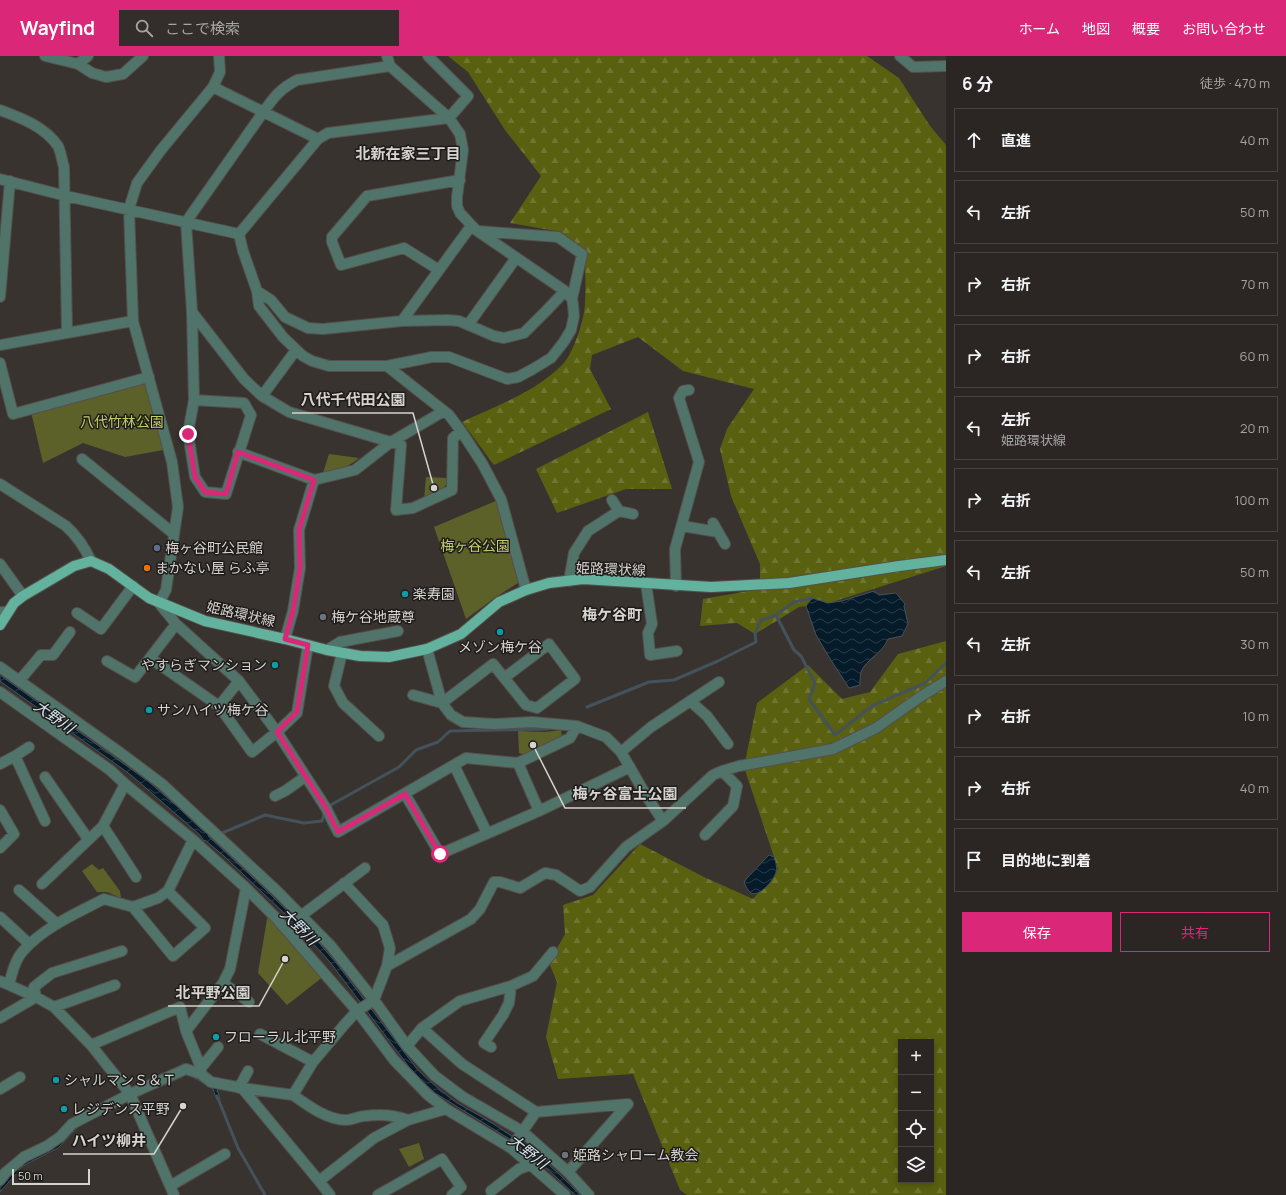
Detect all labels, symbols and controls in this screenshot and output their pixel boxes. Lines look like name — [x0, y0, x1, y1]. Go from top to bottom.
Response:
search box — [119, 10, 399, 46]
text: Wayfind — [20, 15, 95, 41]
icon: search — [133, 17, 155, 39]
text: ここで検索 — [165, 18, 240, 39]
text: ホーム — [1018, 19, 1060, 38]
text: 地図 — [1082, 19, 1110, 38]
text: 概要 — [1132, 19, 1160, 38]
text: お問い合わせ — [1182, 19, 1266, 38]
text: 6 分 — [962, 72, 993, 95]
text: 徒歩 · 470 m — [1200, 74, 1270, 92]
icon: ahead — [963, 129, 985, 151]
text: 直進 — [1001, 130, 1031, 151]
text: 40 m — [1240, 131, 1269, 149]
district label: 北新在家三丁目 — [355, 143, 461, 164]
icon: left — [963, 201, 985, 223]
text: 左折 — [1001, 202, 1031, 223]
text: 50 m — [1240, 203, 1269, 221]
icon: right — [963, 273, 985, 295]
text: 右折 — [1001, 274, 1031, 295]
text: 70 m — [1241, 275, 1269, 293]
icon: right — [963, 345, 985, 367]
text: 右折 — [1001, 346, 1031, 367]
text: 60 m — [1239, 347, 1269, 365]
callout: 八代千代田公園 — [292, 386, 413, 413]
text: 八代千代田公園 — [300, 389, 406, 410]
text: 左折 — [1001, 409, 1031, 430]
park label: 八代竹林公園 — [80, 412, 164, 431]
icon: left — [963, 417, 985, 439]
text: 20 m — [1240, 419, 1269, 437]
route end — [179, 425, 197, 443]
text: 姫路環状線 — [1001, 431, 1066, 449]
icon: right — [963, 489, 985, 511]
text: 右折 — [1001, 490, 1031, 511]
text: 100 m — [1234, 491, 1269, 509]
park label: 梅ヶ谷公園 — [440, 536, 510, 555]
place label: 梅ヶ谷町公民館 — [165, 538, 263, 557]
marker: 梅ヶ谷町公民館 — [152, 543, 162, 553]
place label: まかない屋 らふ亭 — [155, 558, 270, 577]
street label: 姫路環状線 — [576, 558, 646, 579]
icon: left — [963, 561, 985, 583]
text: 左折 — [1001, 562, 1031, 583]
marker: まかない屋 らふ亭 — [142, 563, 152, 573]
text: 50 m — [1240, 563, 1269, 581]
place label: 楽寿園 — [413, 584, 455, 603]
marker: 楽寿園 — [400, 589, 410, 599]
street label: 姫路環状線 — [205, 596, 277, 631]
district label: 梅ケ谷町 — [582, 604, 642, 625]
place label: 梅ケ谷地蔵尊 — [331, 607, 415, 626]
marker: 梅ケ谷地蔵尊 — [318, 612, 328, 622]
marker: メゾン梅ケ谷 — [495, 627, 505, 637]
icon: left — [963, 633, 985, 655]
text: 左折 — [1001, 634, 1031, 655]
text: 30 m — [1240, 635, 1269, 653]
place label: メゾン梅ケ谷 — [458, 637, 542, 656]
place label: やすらぎマンション — [141, 655, 267, 674]
marker: やすらぎマンション — [270, 660, 280, 670]
water label: 大野川 — [30, 695, 80, 739]
place label: サンハイツ梅ケ谷 — [157, 700, 269, 719]
marker: サンハイツ梅ケ谷 — [144, 705, 154, 715]
icon: right — [963, 705, 985, 727]
text: 右折 — [1001, 706, 1031, 727]
text: 10 m — [1242, 707, 1269, 725]
icon: right — [963, 777, 985, 799]
text: 右折 — [1001, 778, 1031, 799]
text: 40 m — [1240, 779, 1269, 797]
callout: 梅ヶ谷富士公園 — [565, 781, 686, 808]
text: 梅ヶ谷富士公園 — [572, 783, 678, 804]
route start — [431, 845, 449, 863]
icon: arrive — [963, 849, 985, 871]
text: 目的地に到着 — [1001, 850, 1091, 871]
water label: 大野川 — [276, 903, 324, 951]
button: 保存 — [962, 912, 1112, 952]
button: 共有 — [1120, 912, 1270, 952]
callout: 北平野公園 — [168, 979, 259, 1006]
text: 北平野公園 — [175, 982, 251, 1003]
place label: フローラル北平野 — [224, 1027, 336, 1046]
marker: フローラル北平野 — [211, 1032, 221, 1042]
map controls — [898, 1039, 934, 1183]
button: + — [898, 1039, 934, 1075]
place label: シャルマンＳ＆Ｔ — [64, 1070, 176, 1089]
marker: シャルマンＳ＆Ｔ — [51, 1075, 61, 1085]
button: − — [898, 1075, 934, 1111]
place label: レジデンス平野 — [72, 1099, 170, 1118]
marker: レジデンス平野 — [59, 1104, 69, 1114]
button: locate — [898, 1111, 934, 1147]
callout: ハイツ柳井 — [63, 1127, 154, 1154]
water label: 大野川 — [504, 1129, 554, 1175]
text: ハイツ柳井 — [72, 1130, 146, 1151]
place label: 姫路シャローム教会 — [573, 1145, 699, 1164]
button: layers — [898, 1147, 934, 1183]
marker: 姫路シャローム教会 — [560, 1150, 570, 1160]
scale bar — [12, 1167, 90, 1186]
text: 50 m — [18, 1168, 43, 1183]

